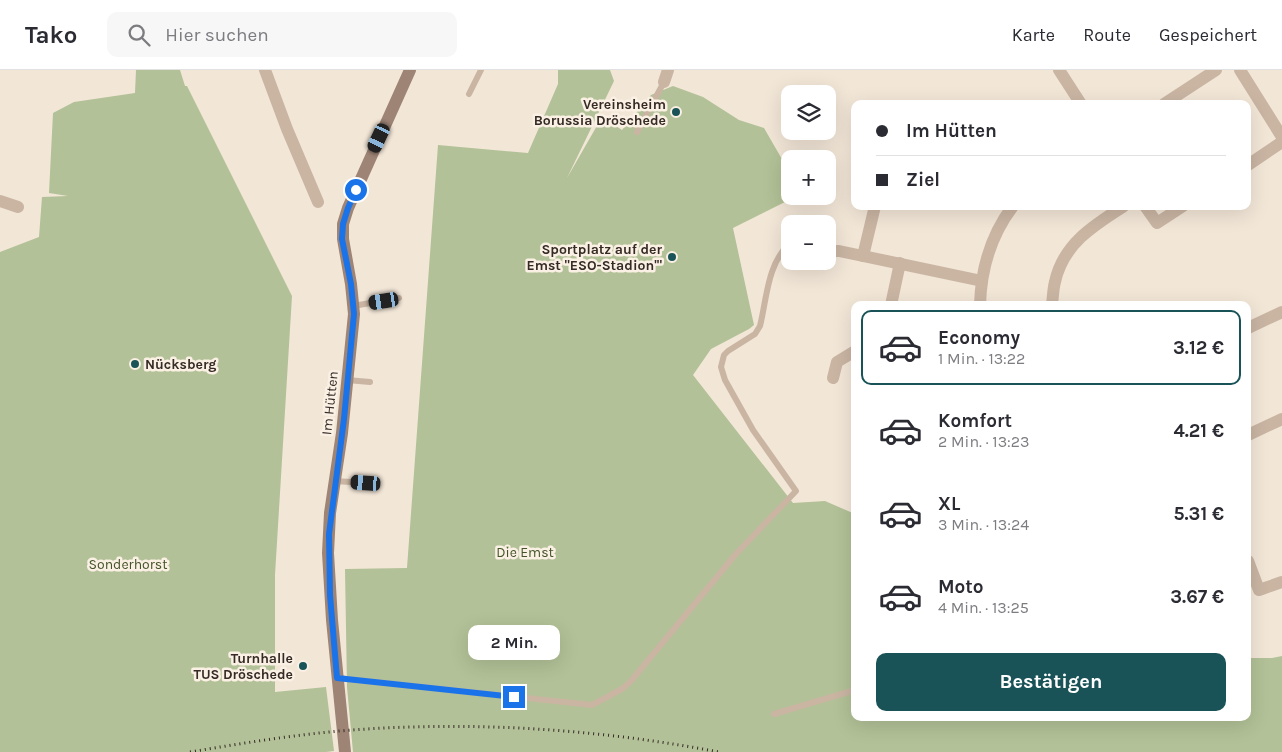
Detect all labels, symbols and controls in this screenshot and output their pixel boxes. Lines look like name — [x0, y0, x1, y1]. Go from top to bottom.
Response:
search box — [107, 12, 457, 57]
text: Tako — [25, 21, 77, 49]
icon: search — [125, 21, 153, 49]
text: Hier suchen — [165, 24, 269, 46]
text: Karte — [1012, 24, 1055, 46]
text: Route — [1083, 24, 1131, 46]
text: Gespeichert — [1159, 24, 1257, 46]
map controls — [781, 85, 836, 270]
button: layers — [781, 85, 836, 140]
place label: Vereinsheim Borussia Dröschede — [534, 96, 666, 129]
marker: Vereinsheim Borussia Dröschede — [670, 106, 682, 118]
text: Im Hütten — [906, 120, 997, 142]
car — [365, 121, 392, 155]
button: + — [781, 150, 836, 205]
text: Ziel — [906, 169, 940, 191]
route start — [345, 179, 367, 201]
button: − — [781, 215, 836, 270]
place label: Sportplatz auf der Emst "ESO-Stadion'" — [526, 241, 663, 274]
marker: Sportplatz auf der Emst "ESO-Stadion'" — [666, 251, 678, 263]
car — [368, 291, 399, 311]
icon: car — [878, 325, 923, 370]
text: Economy — [938, 327, 1020, 349]
text: 3.12 € — [1173, 337, 1224, 359]
text: 1 Min. · 13:22 — [938, 349, 1025, 368]
place label: Nücksberg — [145, 356, 216, 373]
marker: Nücksberg — [129, 358, 141, 370]
street label: Im Hütten — [318, 370, 342, 436]
icon: car — [878, 408, 923, 453]
text: Komfort — [938, 410, 1012, 432]
text: 4.21 € — [1173, 420, 1224, 442]
text: 2 Min. · 13:23 — [938, 432, 1030, 451]
car — [350, 474, 381, 492]
icon: car — [878, 491, 923, 536]
text: XL — [938, 493, 960, 515]
text: 5.31 € — [1173, 503, 1224, 525]
text: 3 Min. · 13:24 — [938, 515, 1029, 534]
park label: Die Emst — [496, 544, 554, 561]
park label: Sonderhorst — [89, 556, 167, 573]
icon: car — [878, 574, 923, 619]
text: Moto — [938, 576, 984, 598]
text: 3.67 € — [1170, 586, 1224, 608]
text: 4 Min. · 13:25 — [938, 598, 1029, 617]
callout: 2 Min. — [468, 624, 560, 660]
text: 2 Min. — [491, 633, 537, 652]
place label: Turnhalle TUS Dröschede — [193, 650, 293, 683]
button: Bestätigen — [876, 653, 1226, 711]
marker: Turnhalle TUS Dröschede — [297, 660, 309, 672]
route end — [503, 686, 525, 708]

